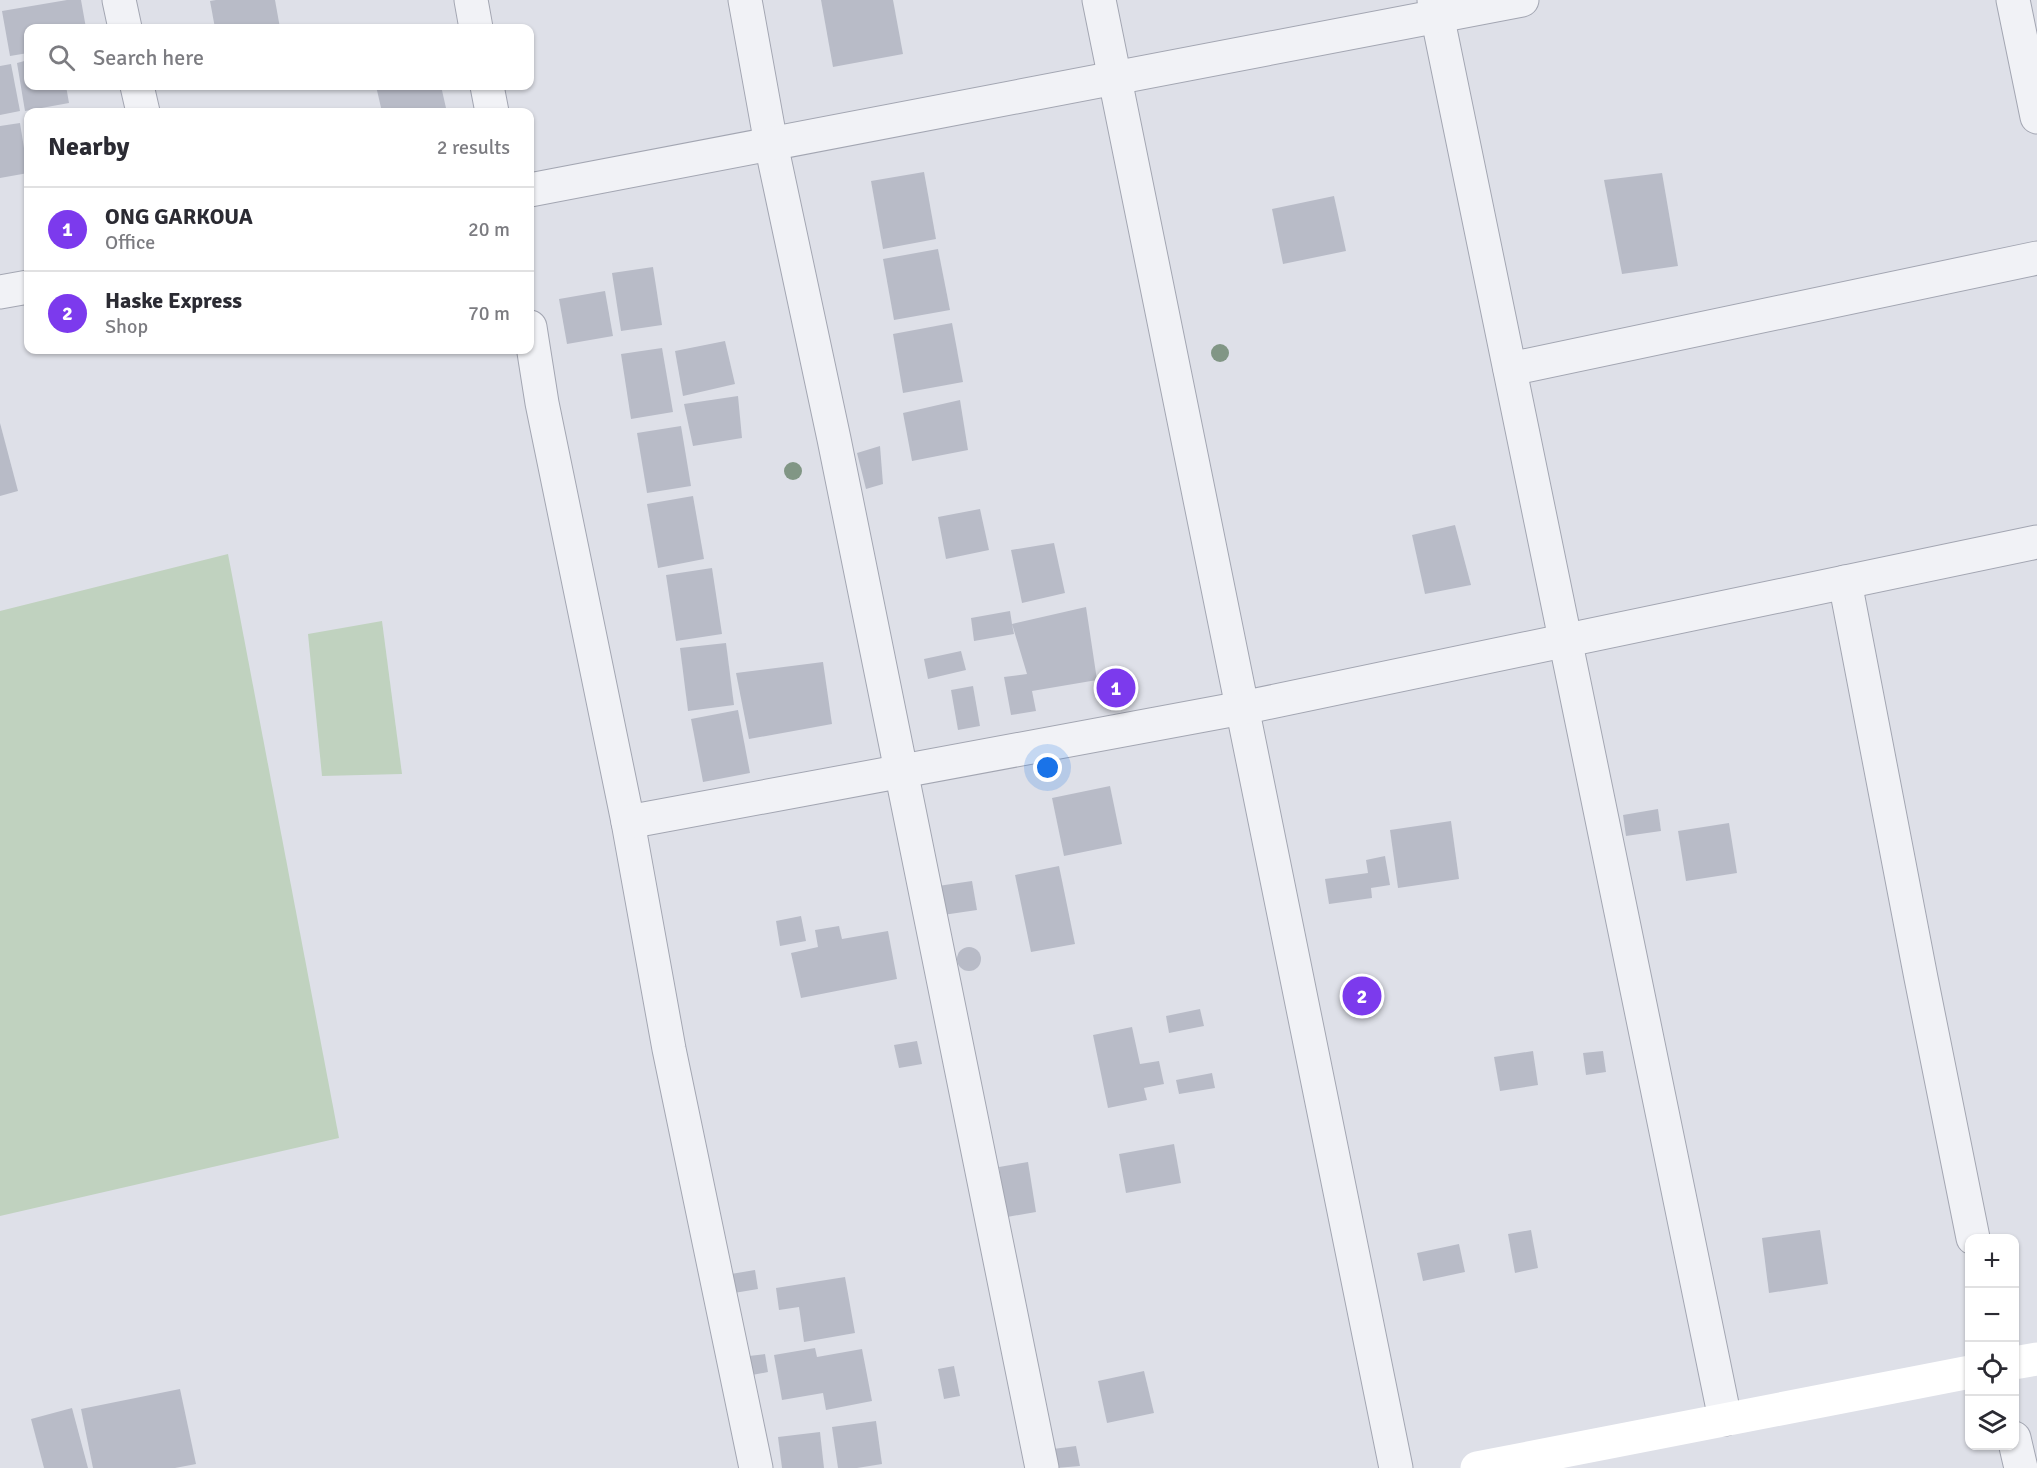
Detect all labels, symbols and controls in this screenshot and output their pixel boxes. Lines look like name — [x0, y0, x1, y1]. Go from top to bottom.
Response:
search box — [24, 24, 534, 90]
icon: search — [45, 41, 78, 74]
text: Search here — [93, 44, 204, 71]
text: Nearby — [48, 131, 129, 163]
text: 2 results — [437, 135, 510, 160]
text: ONG GARKOUA — [105, 203, 253, 230]
text: 1 — [62, 217, 73, 242]
text: 20 m — [468, 217, 510, 242]
text: Office — [105, 230, 155, 255]
text: Haske Express — [105, 287, 242, 314]
text: 2 — [62, 301, 73, 326]
text: 70 m — [468, 301, 510, 326]
text: Shop — [105, 314, 148, 339]
pin: 1 — [1096, 666, 1136, 710]
your location — [1033, 753, 1062, 782]
pin: 2 — [1342, 974, 1382, 1018]
map controls — [1965, 1234, 2019, 1450]
button: + — [1965, 1234, 2019, 1288]
button: − — [1965, 1288, 2019, 1342]
button: locate — [1965, 1342, 2019, 1396]
button: layers — [1965, 1396, 2019, 1450]

